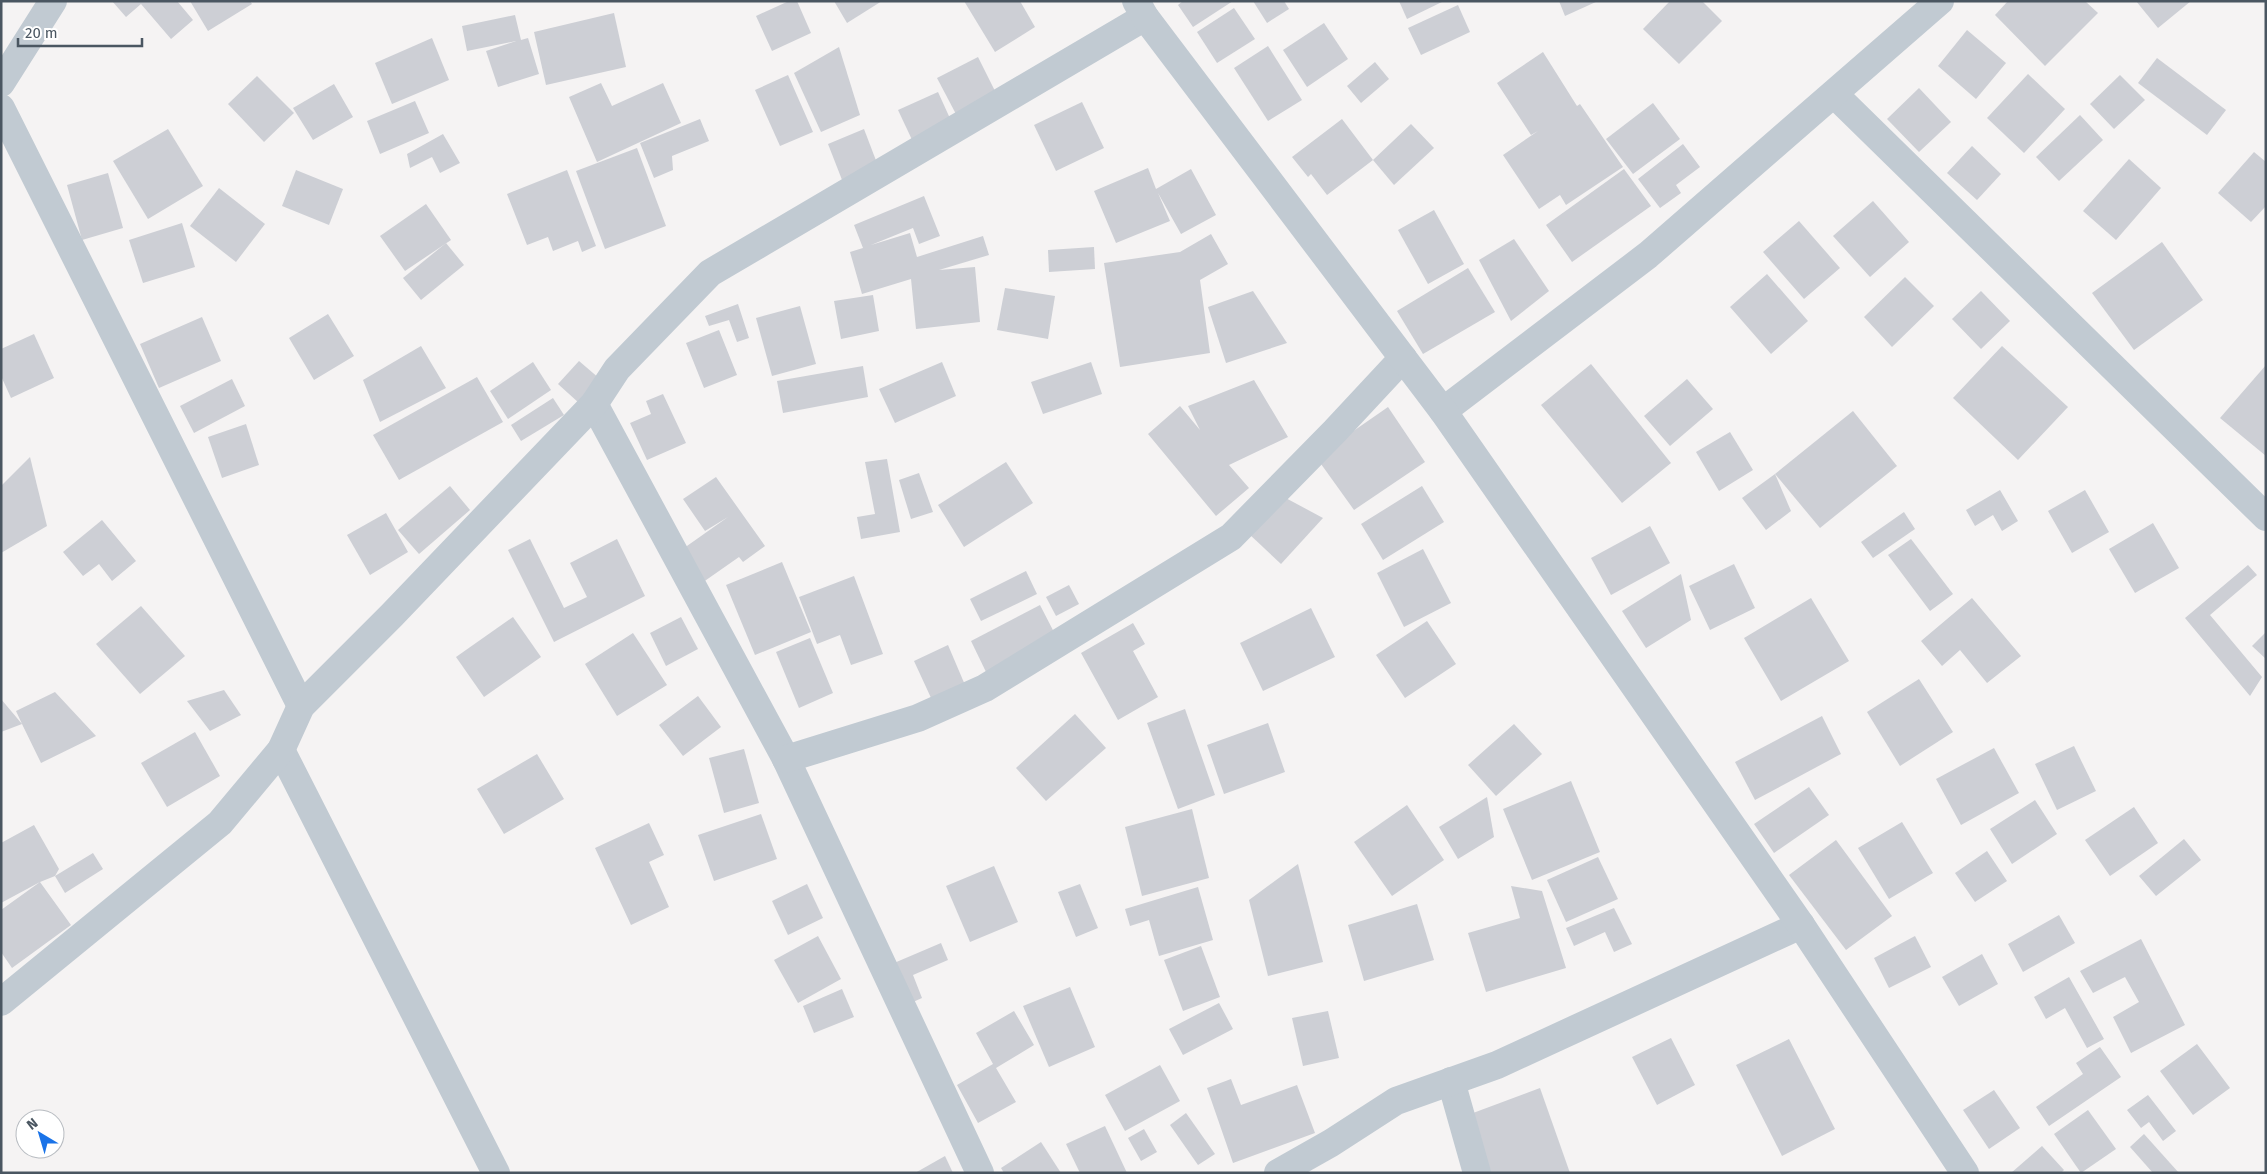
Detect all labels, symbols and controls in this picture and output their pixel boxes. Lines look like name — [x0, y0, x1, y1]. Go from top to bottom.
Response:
scale bar — [18, 15, 141, 47]
text: 20 m — [25, 24, 58, 42]
north arrow — [15, 1109, 65, 1159]
text: N — [23, 1115, 41, 1134]

